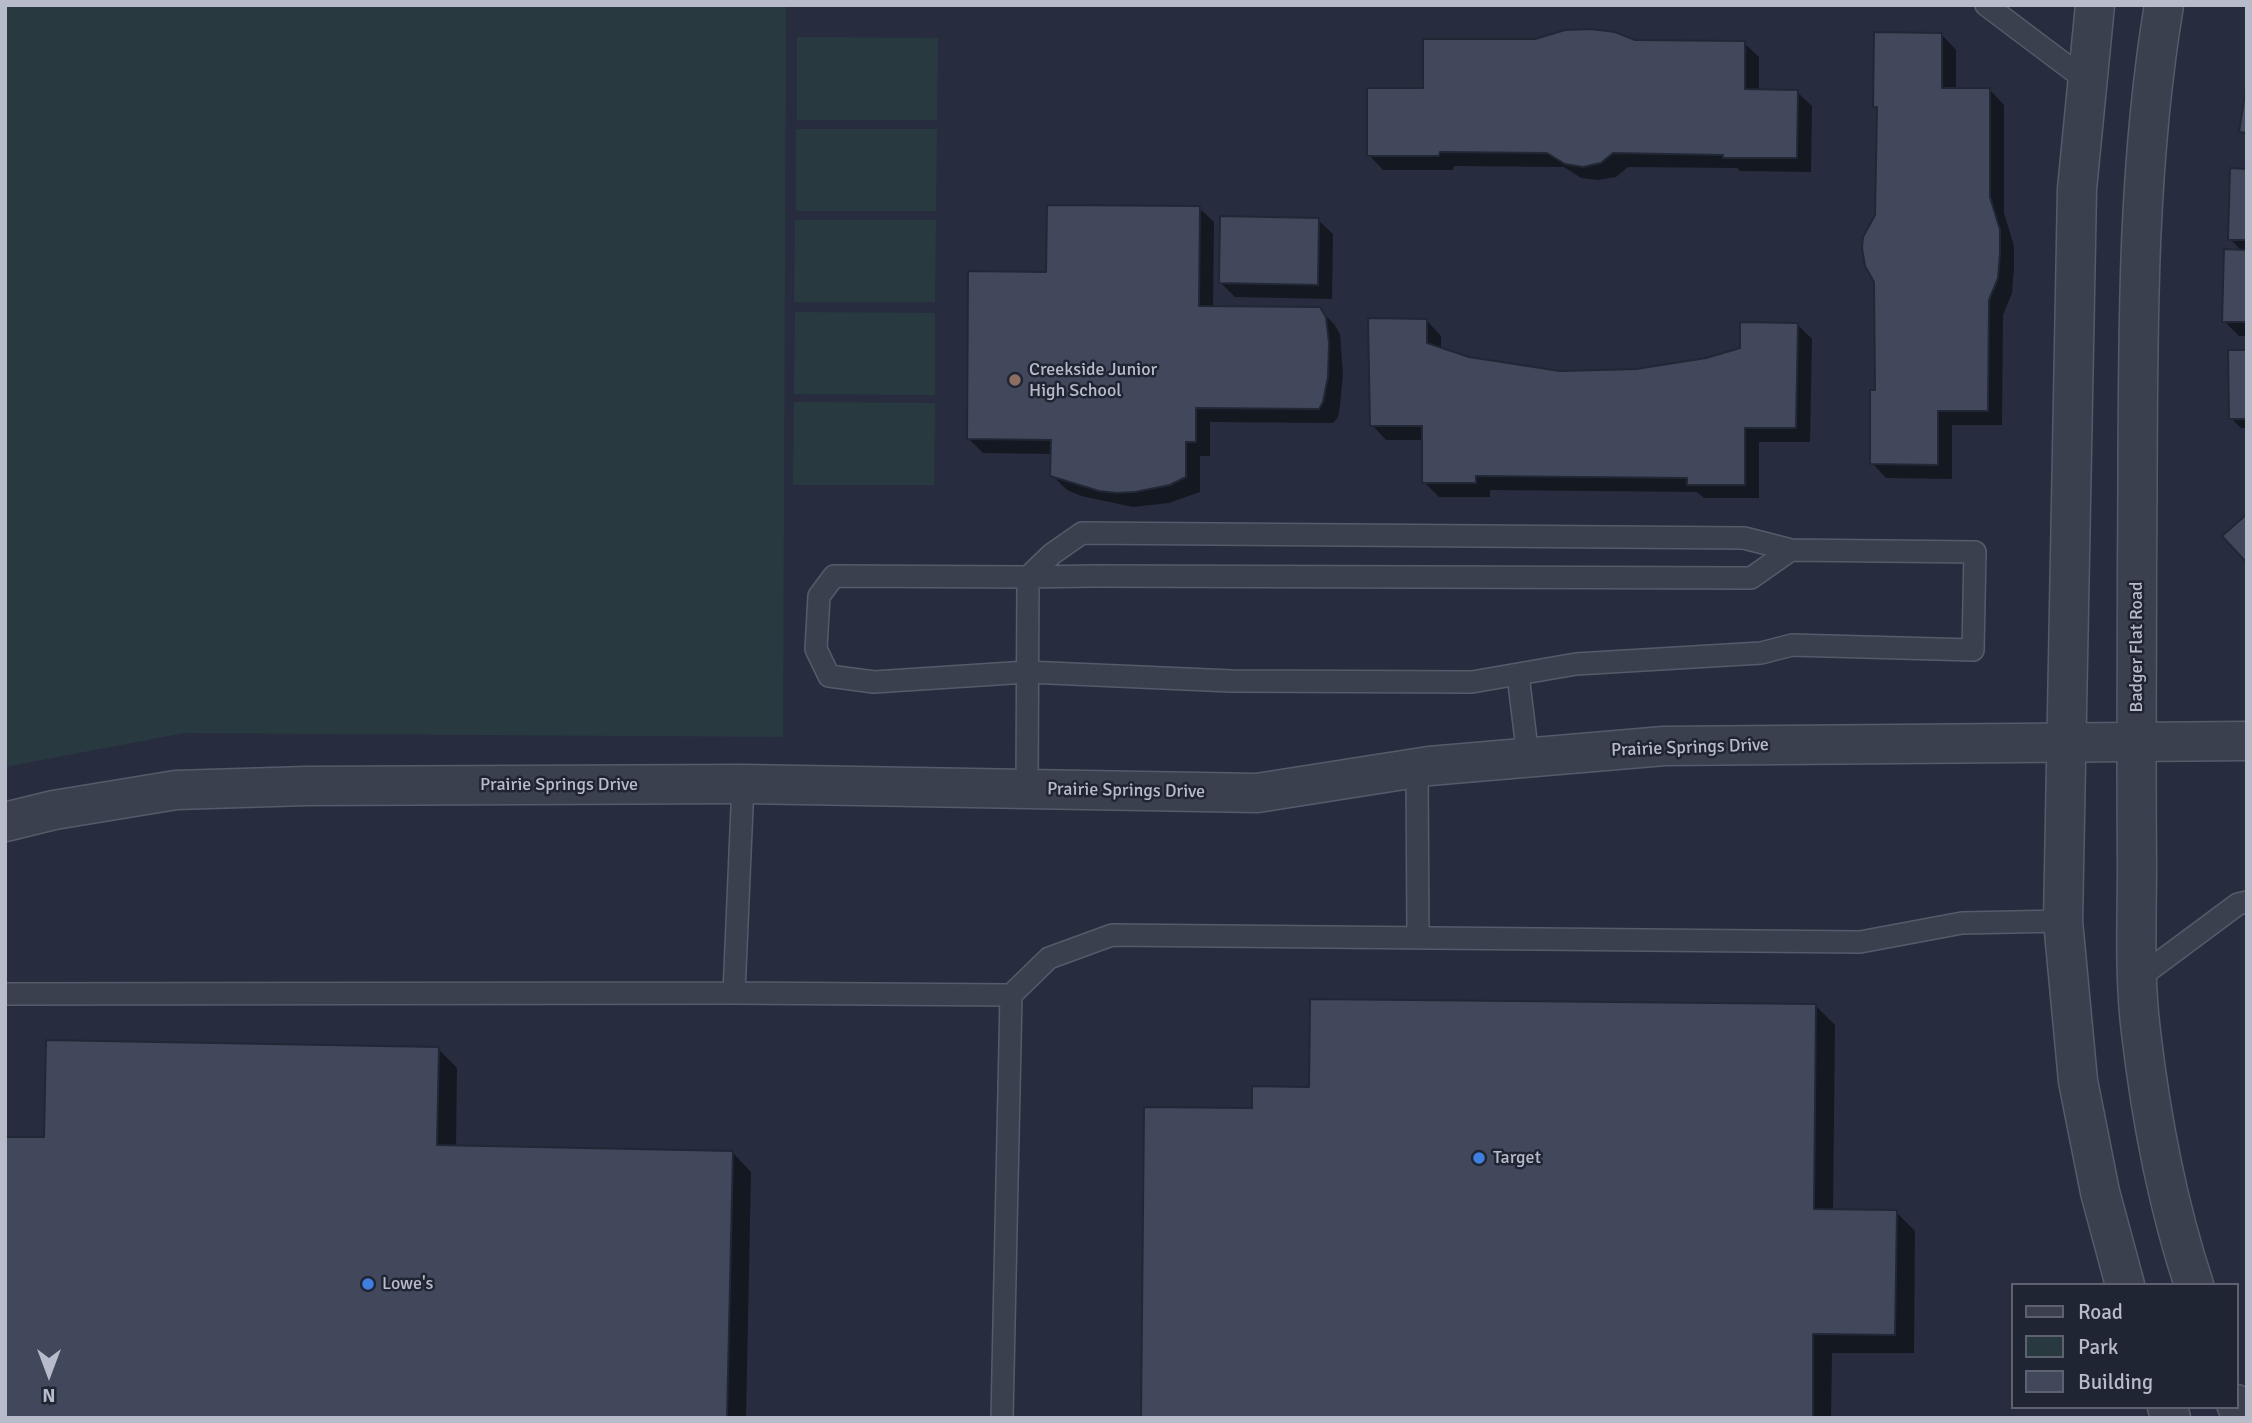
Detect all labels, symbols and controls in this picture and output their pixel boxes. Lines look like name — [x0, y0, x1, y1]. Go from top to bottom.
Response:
place label: Creekside Junior High School — [1029, 359, 1157, 402]
marker: Creekside Junior High School — [1007, 372, 1023, 388]
street label: Badger Flat Road — [2126, 582, 2148, 712]
street label: Prairie Springs Drive — [1611, 734, 1769, 762]
street label: Prairie Springs Drive — [480, 774, 638, 796]
street label: Prairie Springs Drive — [1047, 779, 1205, 803]
place label: Target — [1493, 1147, 1541, 1169]
marker: Target — [1471, 1150, 1487, 1166]
place label: Lowe's — [382, 1273, 433, 1295]
marker: Lowe's — [360, 1276, 376, 1292]
legend — [2010, 1283, 2238, 1409]
text: Road — [2078, 1299, 2123, 1325]
text: Park — [2078, 1334, 2118, 1360]
north arrow — [14, 1339, 84, 1409]
text: Building — [2078, 1369, 2153, 1395]
text: N — [42, 1383, 56, 1407]

